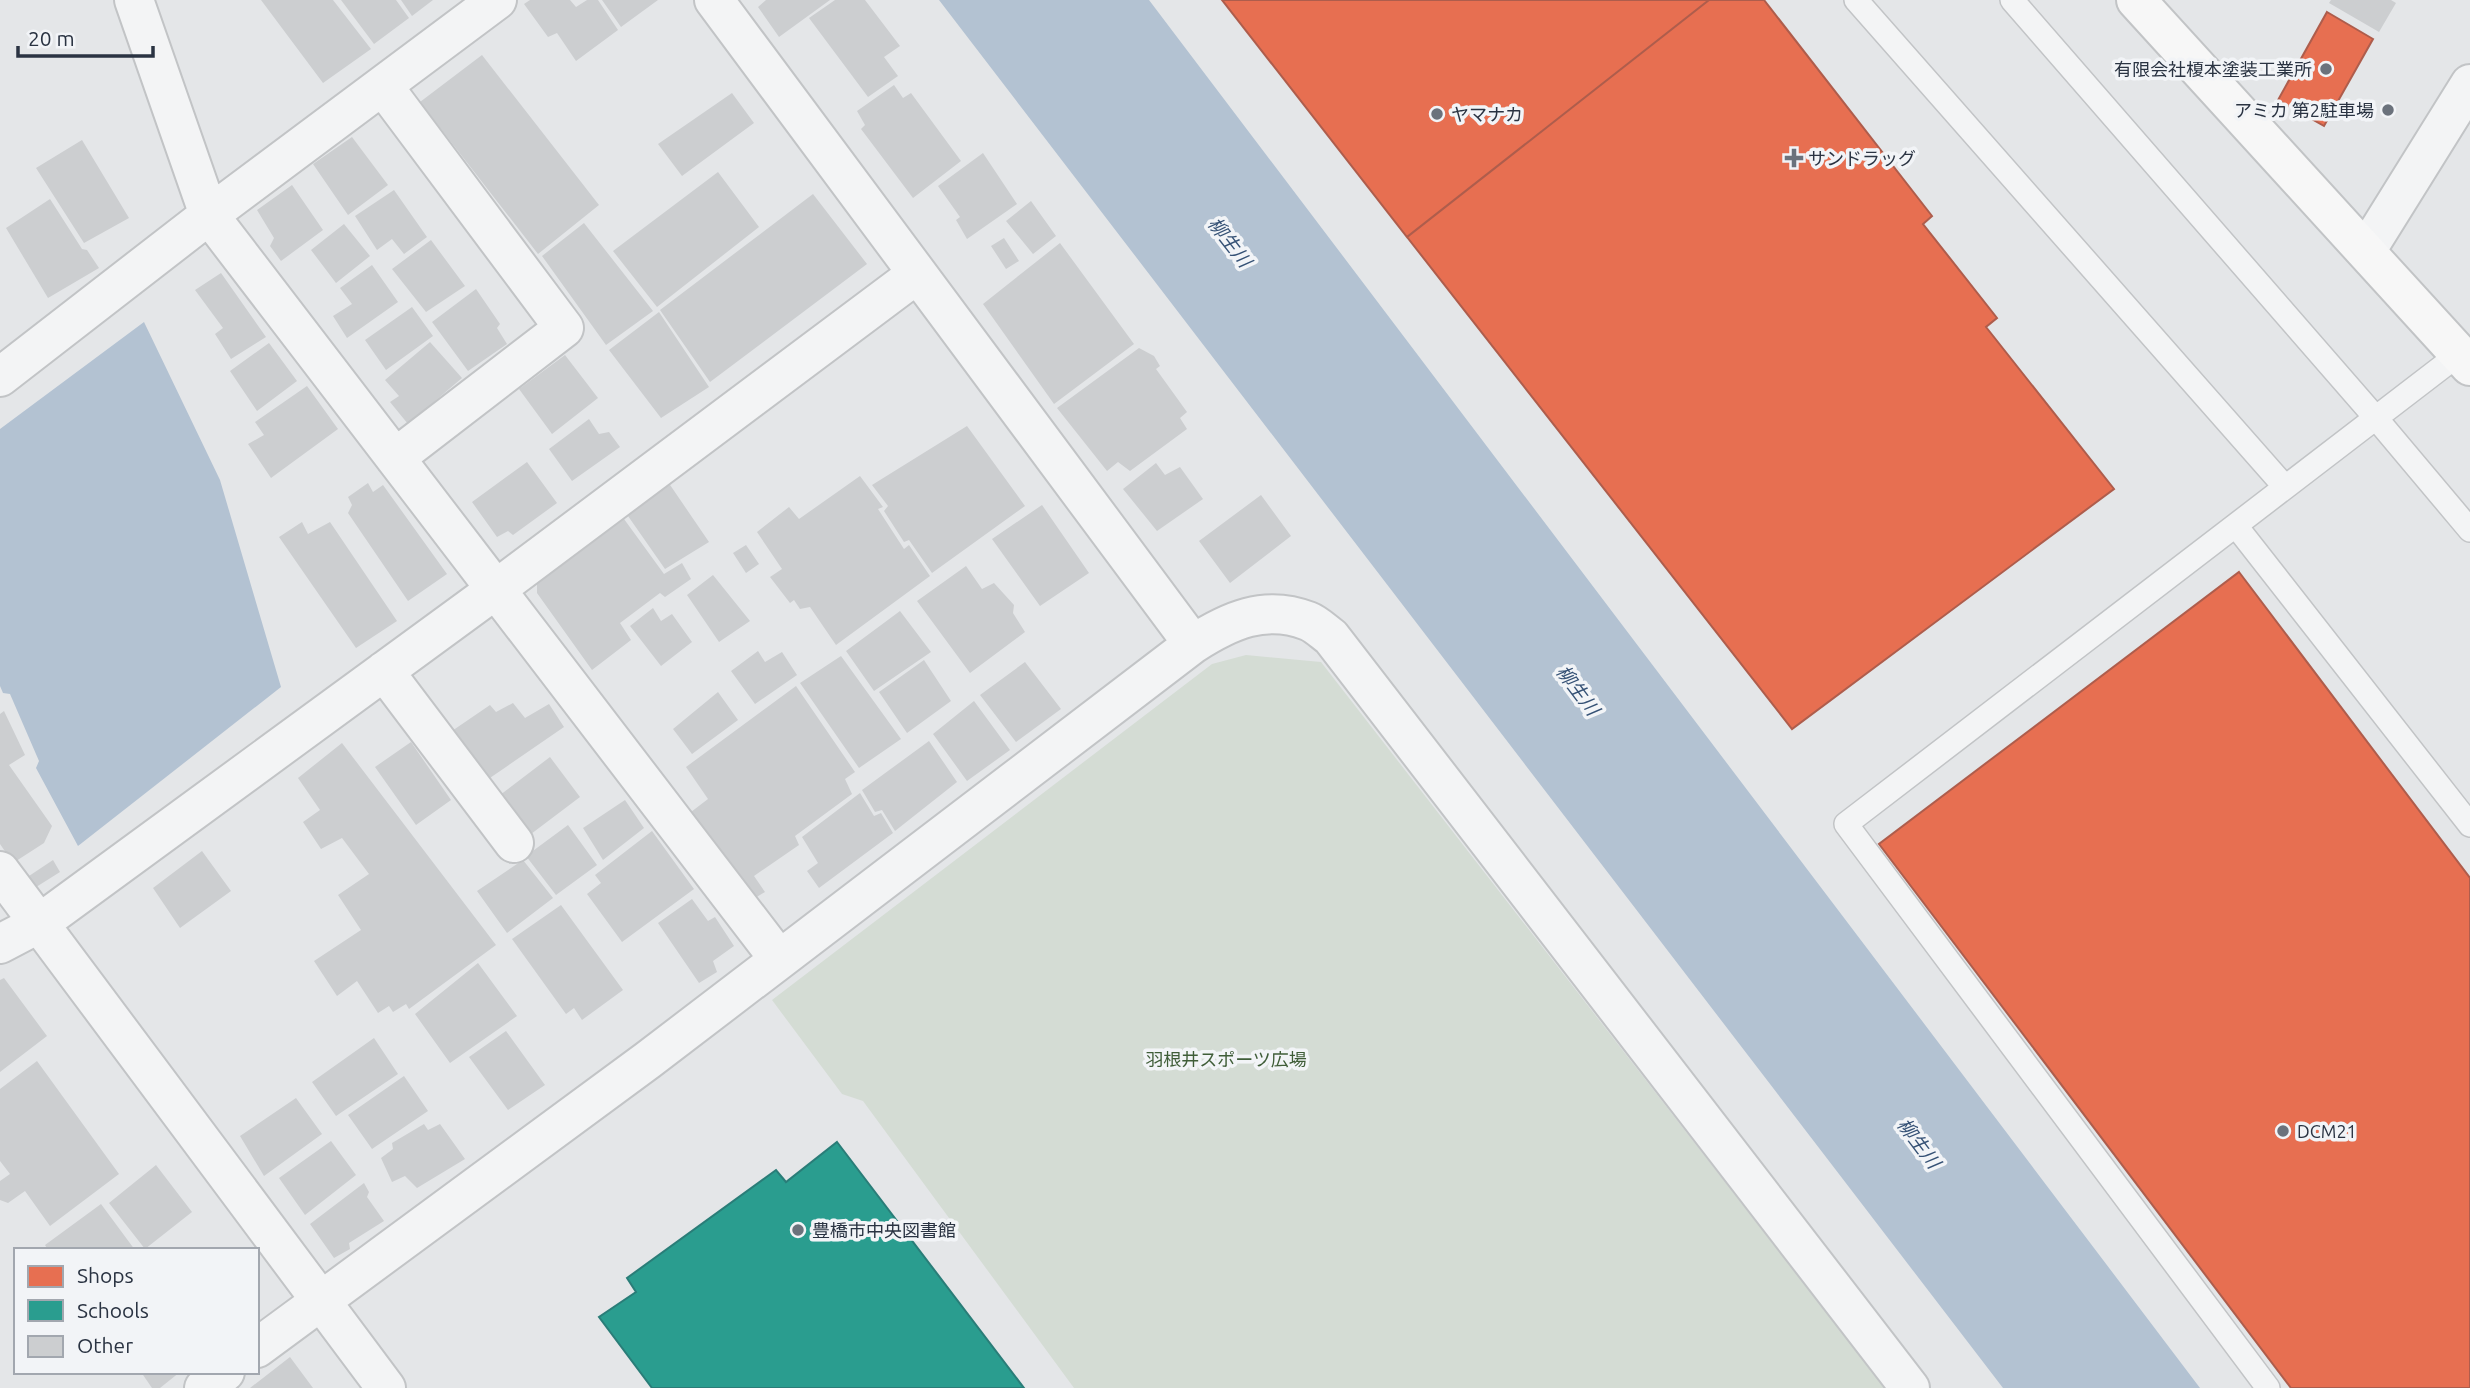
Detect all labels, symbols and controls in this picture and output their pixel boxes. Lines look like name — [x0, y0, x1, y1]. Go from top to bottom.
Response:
scale bar — [18, 14, 152, 58]
text: 20 m — [28, 26, 75, 50]
place label: 有限会社榎本塗装工業所 — [2114, 59, 2312, 79]
marker: 有限会社榎本塗装工業所 — [2318, 61, 2334, 77]
place label: アミカ 第2駐車場 — [2234, 100, 2374, 120]
marker: アミカ 第2駐車場 — [2380, 102, 2396, 118]
place label: ヤマナカ — [1451, 104, 1523, 124]
marker: ヤマナカ — [1429, 106, 1445, 122]
place label: サンドラッグ — [1808, 148, 1916, 168]
marker: サンドラッグ — [1786, 150, 1802, 166]
water label: 柳生川 — [1204, 213, 1257, 273]
water label: 柳生川 — [1552, 661, 1605, 721]
park label: 羽根井スポーツ広場 — [1145, 1049, 1307, 1069]
water label: 柳生川 — [1893, 1114, 1946, 1174]
place label: DCM21 — [2297, 1121, 2357, 1141]
marker: DCM21 — [2275, 1123, 2291, 1139]
place label: 豊橋市中央図書館 — [812, 1220, 956, 1240]
marker: 豊橋市中央図書館 — [790, 1222, 806, 1238]
legend — [14, 1248, 259, 1374]
text: Shops — [77, 1263, 134, 1287]
text: Schools — [77, 1298, 149, 1322]
text: Other — [77, 1333, 133, 1357]

